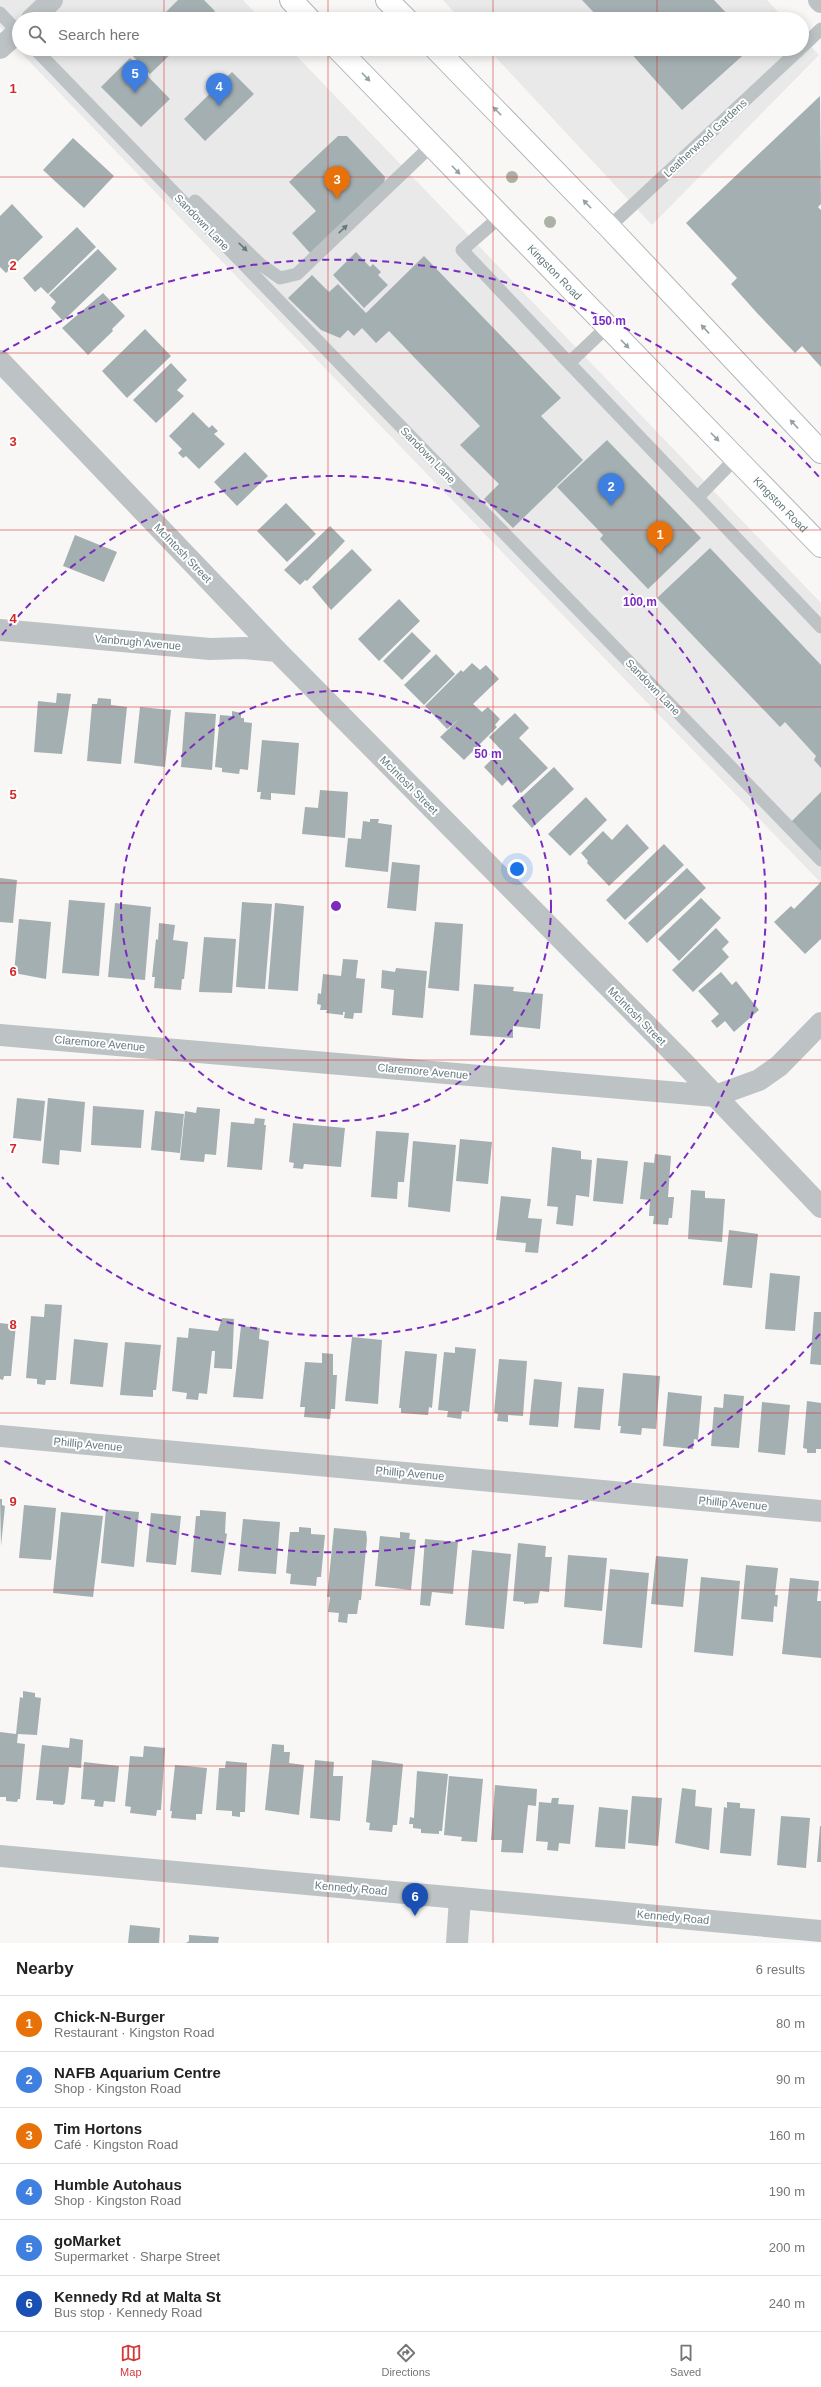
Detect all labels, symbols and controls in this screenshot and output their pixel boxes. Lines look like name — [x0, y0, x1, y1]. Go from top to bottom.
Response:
search box — [12, 12, 809, 56]
icon: search — [26, 23, 48, 45]
text: Search here — [58, 26, 140, 43]
pin: 5 — [122, 60, 148, 93]
one-way arrow — [361, 72, 370, 82]
pin: 4 — [206, 73, 232, 106]
text: 1 — [9, 81, 17, 96]
street label: Leatherwood Gardens — [661, 96, 749, 180]
one-way arrow — [492, 106, 501, 116]
one-way arrow — [451, 165, 461, 175]
pin: 3 — [324, 166, 350, 199]
street label: Sandown Lane — [172, 191, 232, 253]
one-way arrow — [582, 199, 592, 209]
one-way arrow — [338, 224, 348, 234]
street label: Kingston Road — [525, 242, 584, 302]
one-way arrow — [238, 243, 248, 252]
text: 2 — [9, 258, 17, 273]
text: 150 m — [592, 314, 626, 328]
one-way arrow — [700, 324, 710, 334]
one-way arrow — [620, 339, 630, 349]
one-way arrow — [789, 419, 799, 429]
street label: Sandown Lane — [398, 424, 458, 486]
one-way arrow — [710, 432, 720, 442]
text: 3 — [9, 434, 17, 449]
pin: 2 — [598, 473, 624, 506]
street label: Kingston Road — [751, 474, 810, 534]
street label: McIntosh Street — [152, 521, 214, 585]
pin: 1 — [647, 521, 673, 554]
text: 100 m — [623, 595, 657, 609]
text: 4 — [9, 611, 17, 626]
street label: Vanbrugh Avenue — [94, 632, 182, 652]
street label: Sandown Lane — [623, 656, 683, 718]
text: 50 m — [474, 747, 502, 761]
street label: McIntosh Street — [378, 754, 440, 816]
text: 5 — [9, 787, 17, 802]
your location — [507, 859, 527, 879]
centre of rings — [329, 899, 343, 913]
text: 6 — [9, 964, 17, 979]
street label: McIntosh Street — [606, 985, 668, 1047]
street label: Claremore Avenue — [54, 1033, 146, 1053]
street label: Claremore Avenue — [377, 1061, 469, 1081]
text: 7 — [9, 1141, 17, 1156]
text: 8 — [9, 1317, 17, 1332]
street label: Phillip Avenue — [53, 1435, 123, 1453]
street label: Phillip Avenue — [375, 1464, 445, 1482]
text: 9 — [9, 1494, 17, 1509]
street label: Phillip Avenue — [698, 1494, 768, 1512]
street label: Kennedy Road — [314, 1879, 388, 1897]
pin: 6 — [402, 1883, 428, 1916]
street label: Kennedy Road — [636, 1908, 710, 1926]
text: Nearby — [16, 1959, 74, 1978]
text: 6 results — [756, 1962, 805, 1977]
text: Chick-N-Burger — [54, 2008, 165, 2025]
text: 1 — [25, 2016, 33, 2031]
text: 80 m — [776, 2016, 805, 2031]
text: Restaurant · Kingston Road — [54, 2025, 214, 2040]
text: NAFB Aquarium Centre — [54, 2064, 221, 2081]
text: 2 — [25, 2072, 33, 2087]
text: 90 m — [776, 2072, 805, 2087]
text: Shop · Kingston Road — [54, 2081, 181, 2096]
text: Tim Hortons — [54, 2120, 142, 2137]
text: 3 — [25, 2128, 33, 2143]
text: 160 m — [769, 2128, 805, 2143]
text: Café · Kingston Road — [54, 2137, 178, 2152]
text: Humble Autohaus — [54, 2176, 182, 2193]
text: 4 — [25, 2184, 33, 2199]
text: 190 m — [769, 2184, 805, 2199]
text: Shop · Kingston Road — [54, 2193, 181, 2208]
text: goMarket — [54, 2232, 121, 2249]
text: 5 — [25, 2240, 33, 2255]
text: 200 m — [769, 2240, 805, 2255]
text: Supermarket · Sharpe Street — [54, 2249, 220, 2264]
text: Kennedy Rd at Malta St — [54, 2288, 221, 2305]
text: 6 — [25, 2296, 33, 2311]
text: 240 m — [769, 2296, 805, 2311]
text: Bus stop · Kennedy Road — [54, 2305, 202, 2320]
tab: Map — [120, 2342, 142, 2378]
tab: Directions — [381, 2342, 430, 2378]
tab: Saved — [670, 2342, 701, 2378]

